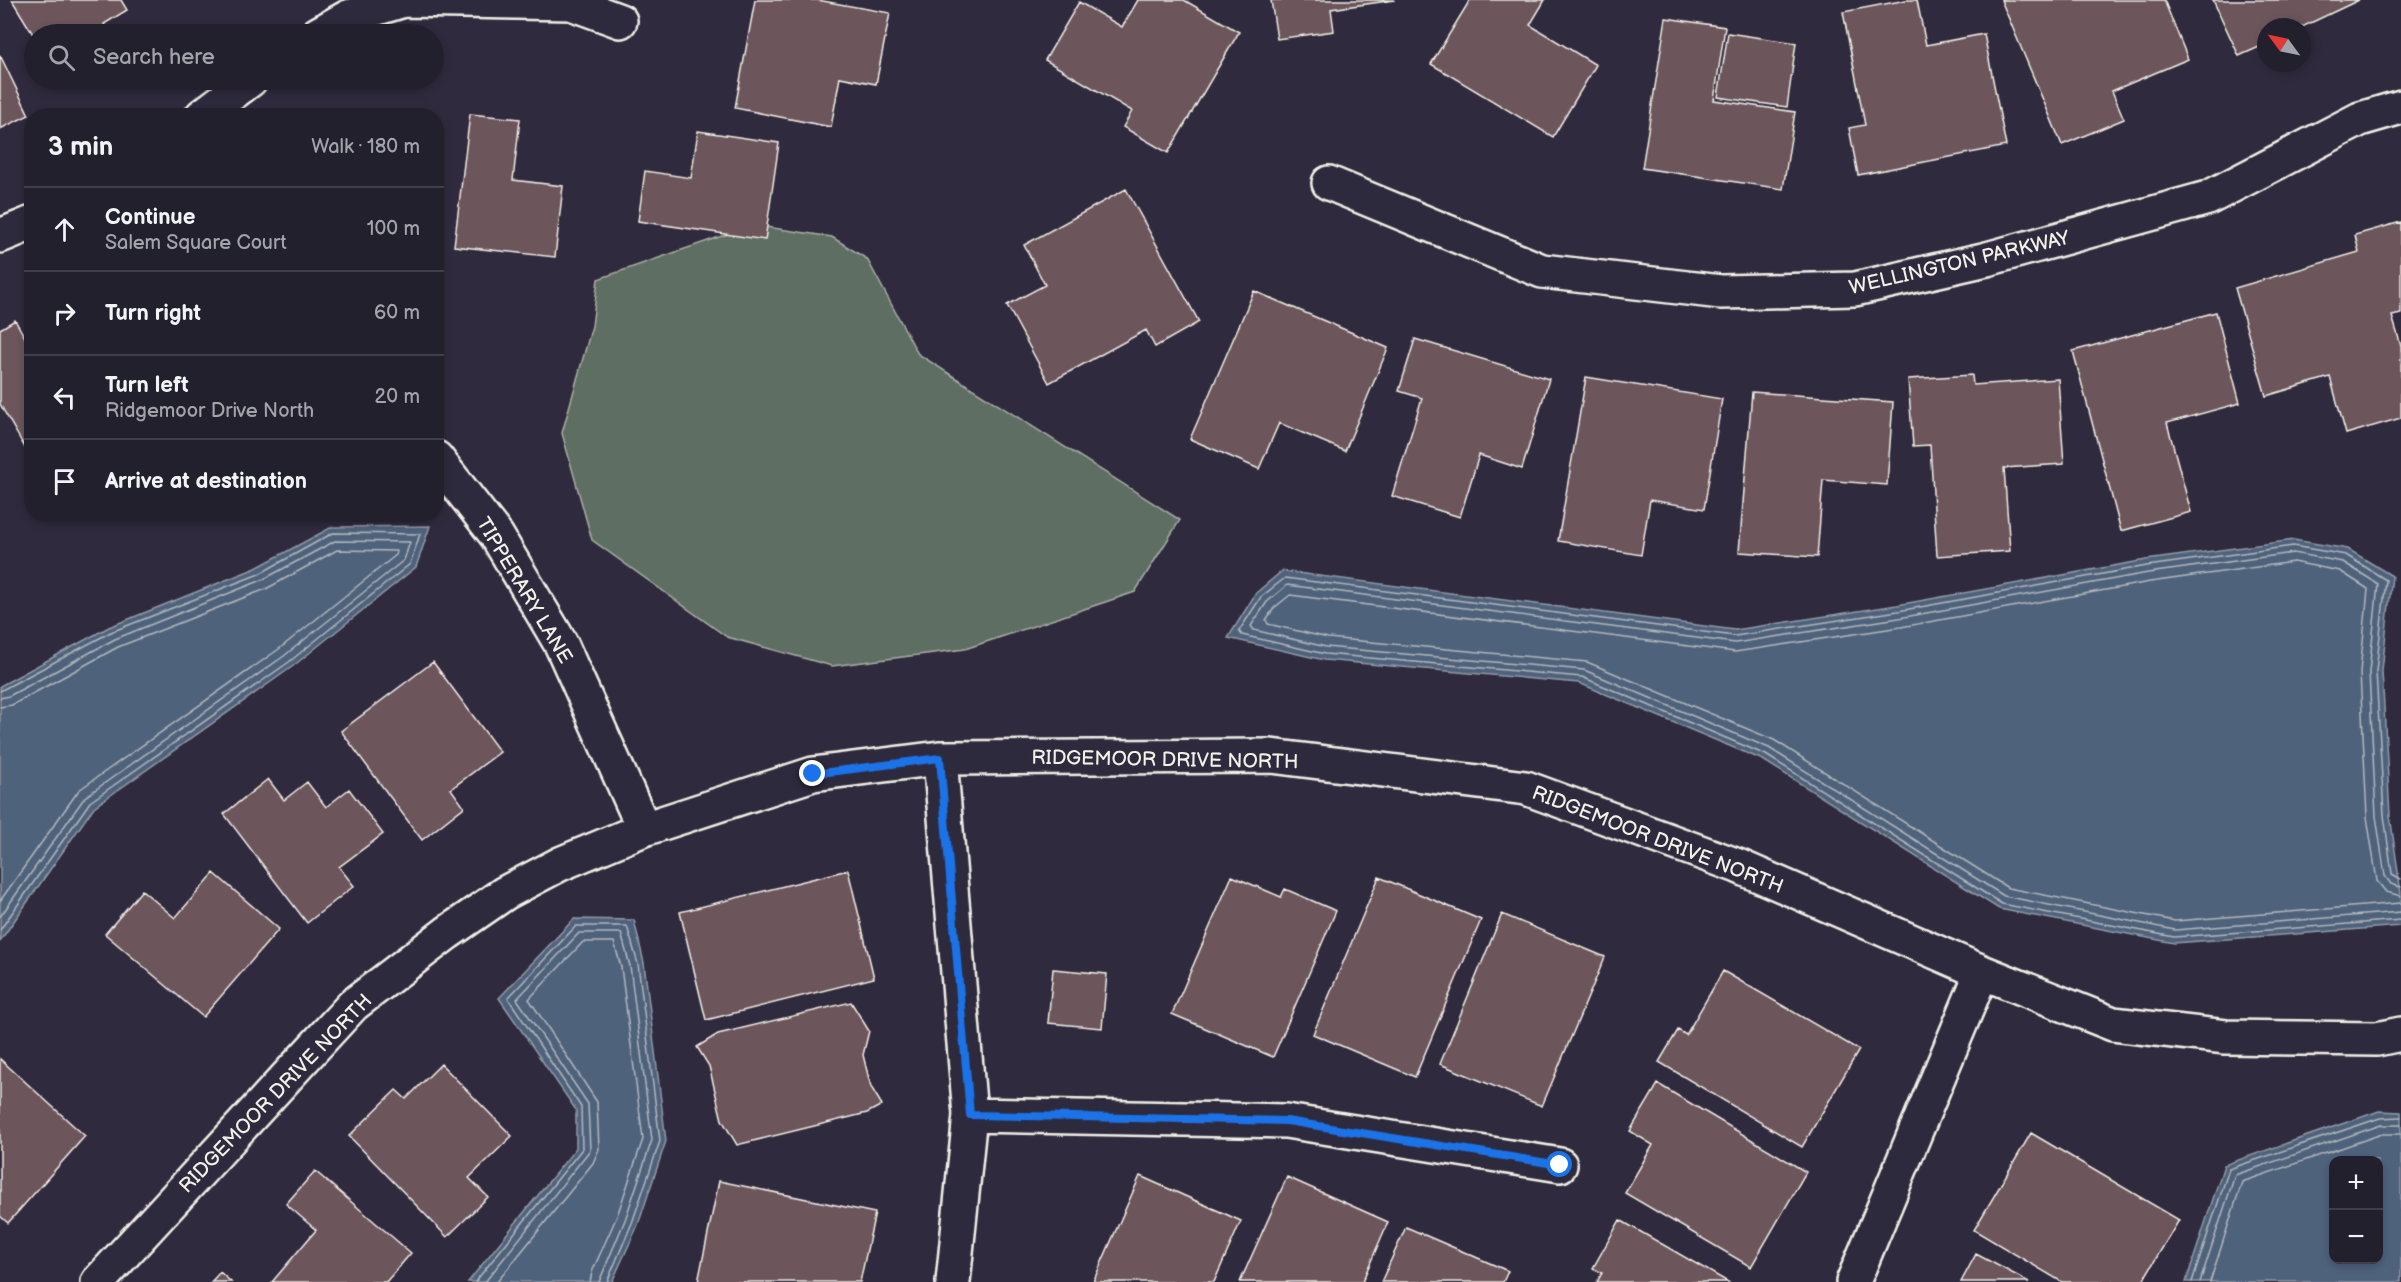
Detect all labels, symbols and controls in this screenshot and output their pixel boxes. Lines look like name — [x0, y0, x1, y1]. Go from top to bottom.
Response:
north arrow — [2257, 18, 2311, 72]
search box — [24, 24, 444, 90]
icon: search — [45, 41, 78, 74]
text: Search here — [93, 44, 215, 71]
text: 3 min — [48, 132, 113, 163]
text: Walk · 180 m — [311, 135, 420, 159]
text: Continue — [105, 204, 195, 231]
icon: ahead — [48, 213, 81, 246]
text: 100 m — [367, 217, 420, 241]
street label: WELLINGTON PARKWAY — [1847, 226, 2072, 300]
text: Salem Square Court — [105, 231, 287, 255]
icon: right — [48, 297, 81, 330]
text: Turn right — [105, 300, 201, 327]
text: 60 m — [374, 301, 420, 325]
text: Turn left — [105, 372, 189, 399]
icon: left — [48, 381, 81, 414]
text: 20 m — [375, 385, 420, 409]
text: Ridgemoor Drive North — [105, 399, 314, 423]
icon: arrive — [48, 465, 81, 498]
text: Arrive at destination — [105, 468, 307, 495]
street label: TIPPERARY LANE — [471, 513, 577, 668]
street label: RIDGEMOOR DRIVE NORTH — [1031, 746, 1299, 774]
route end — [799, 760, 825, 786]
street label: RIDGEMOOR DRIVE NORTH — [1529, 781, 1787, 899]
street label: RIDGEMOOR DRIVE NORTH — [174, 989, 377, 1198]
route start — [1546, 1151, 1572, 1177]
map controls — [2329, 1156, 2383, 1264]
button: + — [2329, 1156, 2383, 1210]
button: − — [2329, 1210, 2383, 1264]

